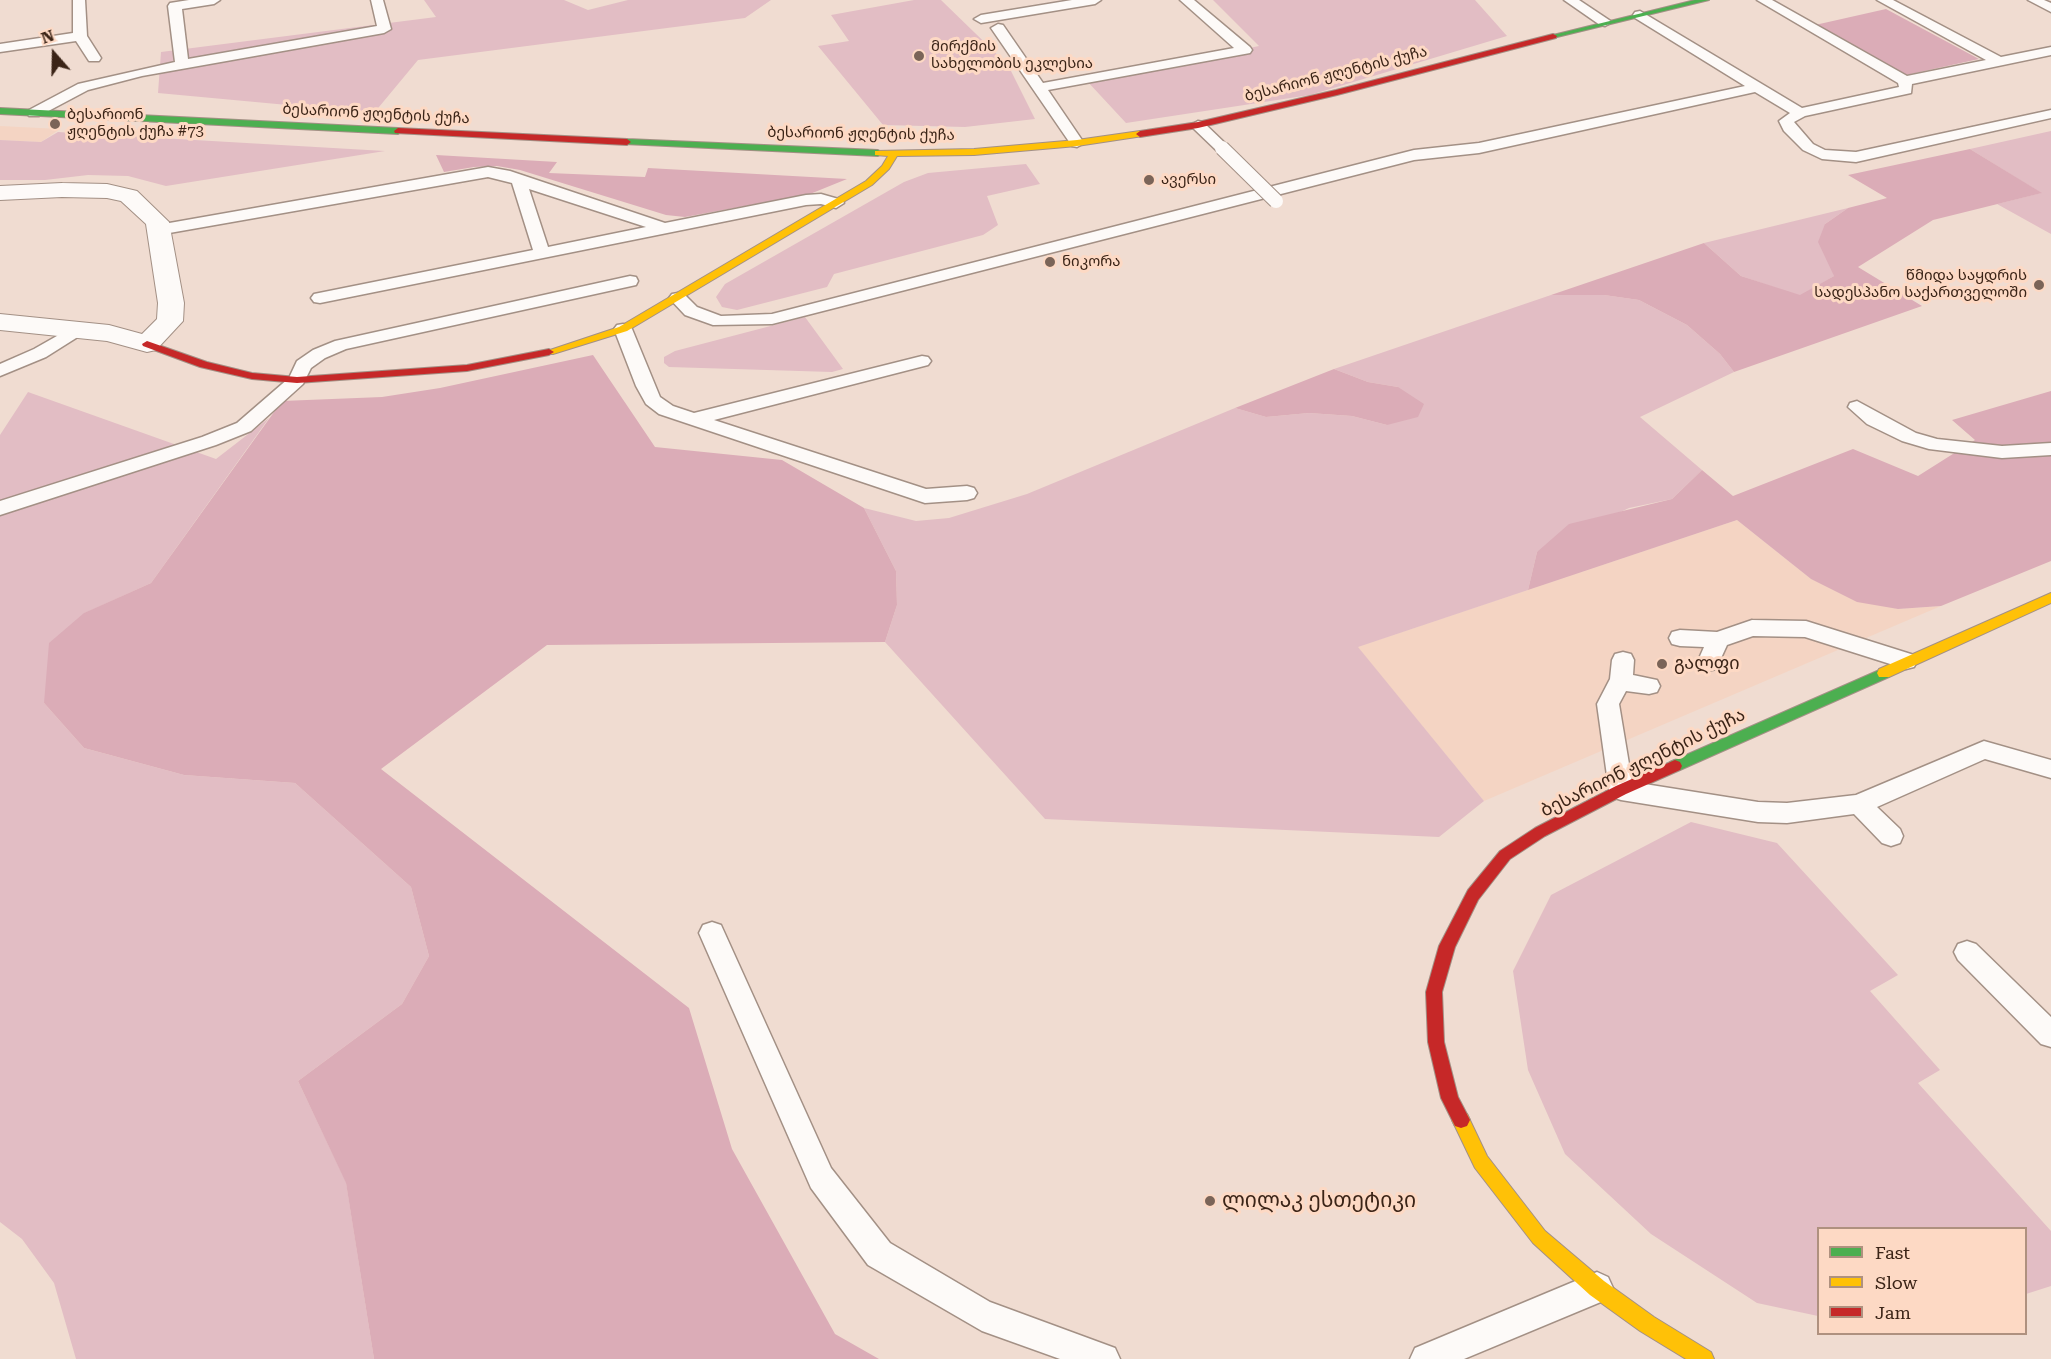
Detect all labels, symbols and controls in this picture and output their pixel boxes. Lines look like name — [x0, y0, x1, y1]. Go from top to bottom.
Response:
north arrow — [24, 24, 84, 84]
text: N — [39, 26, 57, 48]
place label: მირქმის სახელობის ეკლესია — [931, 38, 1093, 73]
street label: ბესარიონ ჟღენტის ქუჩა — [1243, 43, 1429, 105]
marker: მირქმის სახელობის ეკლესია — [912, 49, 926, 63]
street label: ბესარიონ ჟღენტის ქუჩა — [282, 100, 470, 128]
place label: ბესარიონ ჟღენტის ქუჩა #73 — [67, 106, 204, 141]
marker: ბესარიონ ჟღენტის ქუჩა #73 — [48, 117, 62, 131]
street label: ბესარიონ ჟღენტის ქუჩა — [767, 123, 955, 145]
place label: ავერსი — [1161, 171, 1216, 189]
marker: ავერსი — [1142, 173, 1156, 187]
place label: ნიკორა — [1062, 253, 1120, 271]
marker: ნიკორა — [1043, 255, 1057, 269]
place label: წმიდა საყდრის სადესპანო საქართველოში — [1814, 267, 2027, 302]
marker: წმიდა საყდრის სადესპანო საქართველოში — [2032, 278, 2046, 292]
place label: გალფი — [1674, 653, 1740, 675]
marker: გალფი — [1655, 657, 1669, 671]
street label: ბესარიონ ჟღენტის ქუჩა — [1537, 704, 1749, 822]
place label: ლილაკ ესთეტიკი — [1222, 1188, 1416, 1214]
marker: ლილაკ ესთეტიკი — [1203, 1194, 1217, 1208]
legend — [1817, 1227, 2027, 1335]
text: Fast — [1875, 1242, 1910, 1263]
text: Slow — [1875, 1272, 1917, 1293]
text: Jam — [1875, 1302, 1911, 1323]

